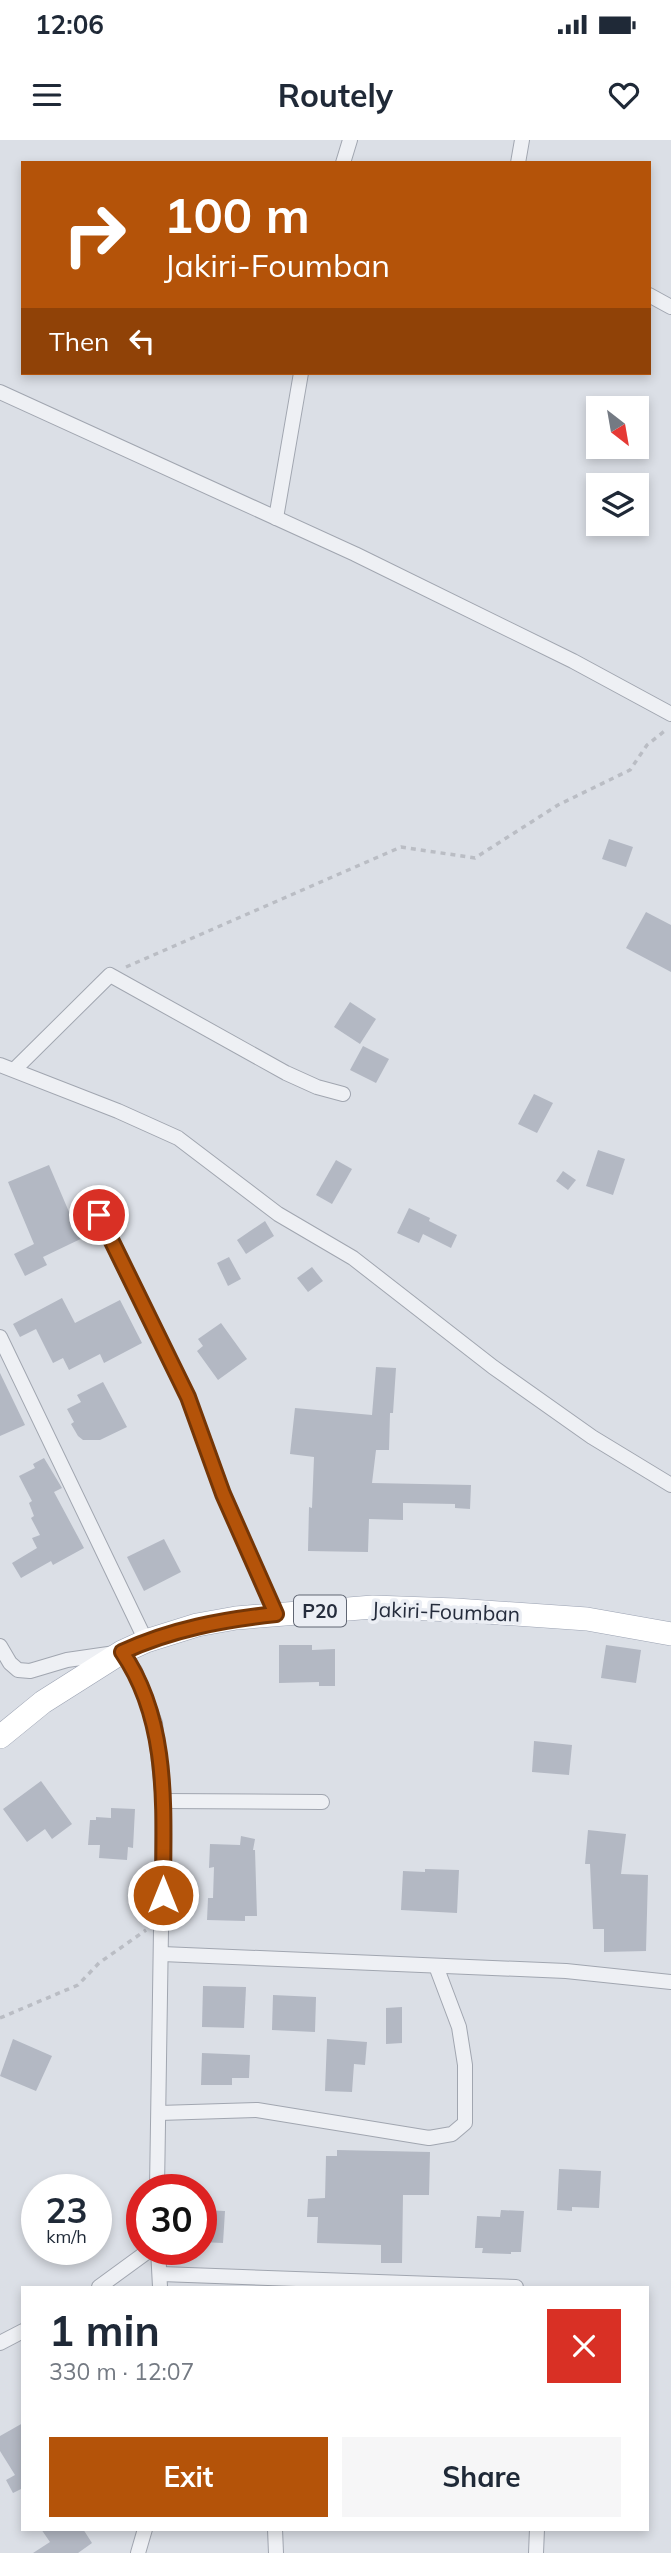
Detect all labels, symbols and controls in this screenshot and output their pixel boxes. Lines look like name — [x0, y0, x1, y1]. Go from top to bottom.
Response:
text: 12:06 — [35, 8, 104, 41]
text: Routely — [278, 75, 393, 115]
icon: menu — [28, 76, 66, 114]
icon: heart — [605, 76, 643, 114]
text: 100 m — [164, 184, 310, 245]
icon: right — [49, 189, 140, 280]
text: Jakiri-Foumban — [164, 245, 390, 285]
icon: left — [123, 322, 161, 360]
text: Then — [49, 325, 109, 358]
north arrow — [586, 396, 649, 458]
map controls — [586, 396, 649, 536]
button: layers — [586, 473, 649, 536]
pin — [69, 1185, 129, 1245]
icon: arrive — [80, 1196, 118, 1234]
street label: Jakiri-Foumban — [371, 1595, 521, 1627]
road number: P20 — [294, 1596, 346, 1626]
position arrow — [126, 1858, 200, 1932]
speed limit sign: 30 — [126, 2174, 217, 2265]
text: 23 — [45, 2188, 88, 2232]
text: km/h — [46, 2225, 87, 2248]
text: 1 min — [49, 2304, 160, 2357]
button: close — [547, 2309, 621, 2383]
text: 330 m · 12:07 — [49, 2357, 194, 2386]
button: Exit — [49, 2437, 328, 2517]
button: Share — [342, 2437, 621, 2517]

